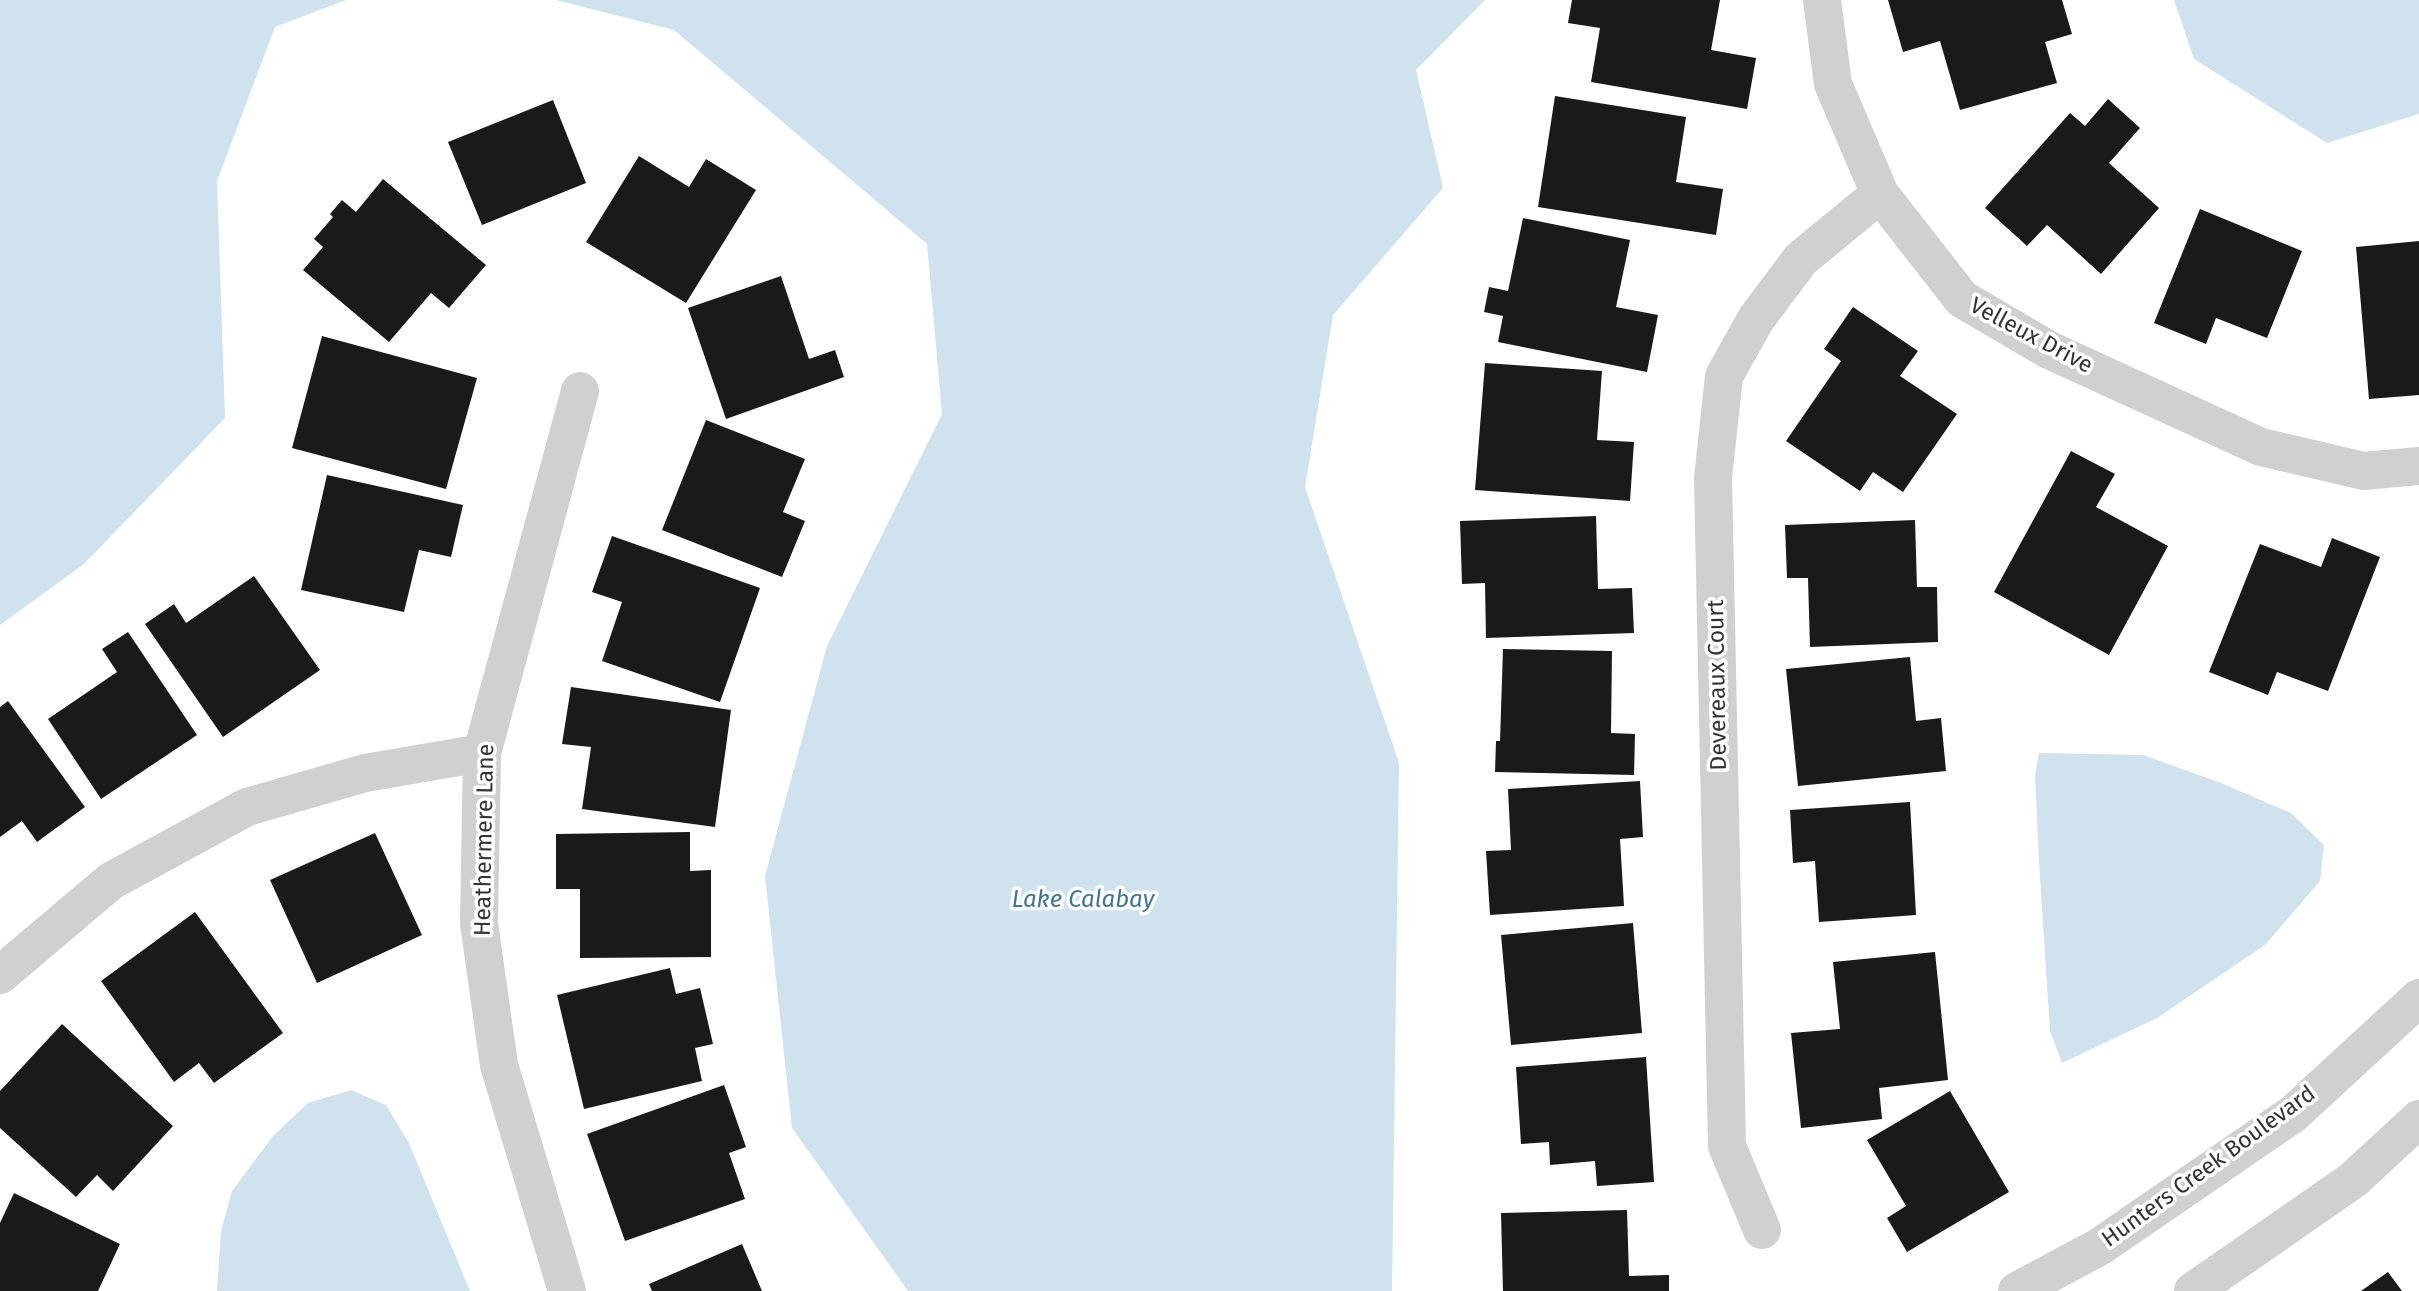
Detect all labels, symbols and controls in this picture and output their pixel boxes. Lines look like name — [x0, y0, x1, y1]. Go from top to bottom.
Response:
street label: Velleux Drive — [1965, 292, 2097, 380]
street label: Devereaux Court — [1703, 599, 1733, 771]
street label: Heathermere Lane — [470, 744, 500, 936]
water label: Lake Calabay — [1012, 886, 1154, 914]
street label: Hunters Creek Boulevard — [2097, 1080, 2321, 1254]

